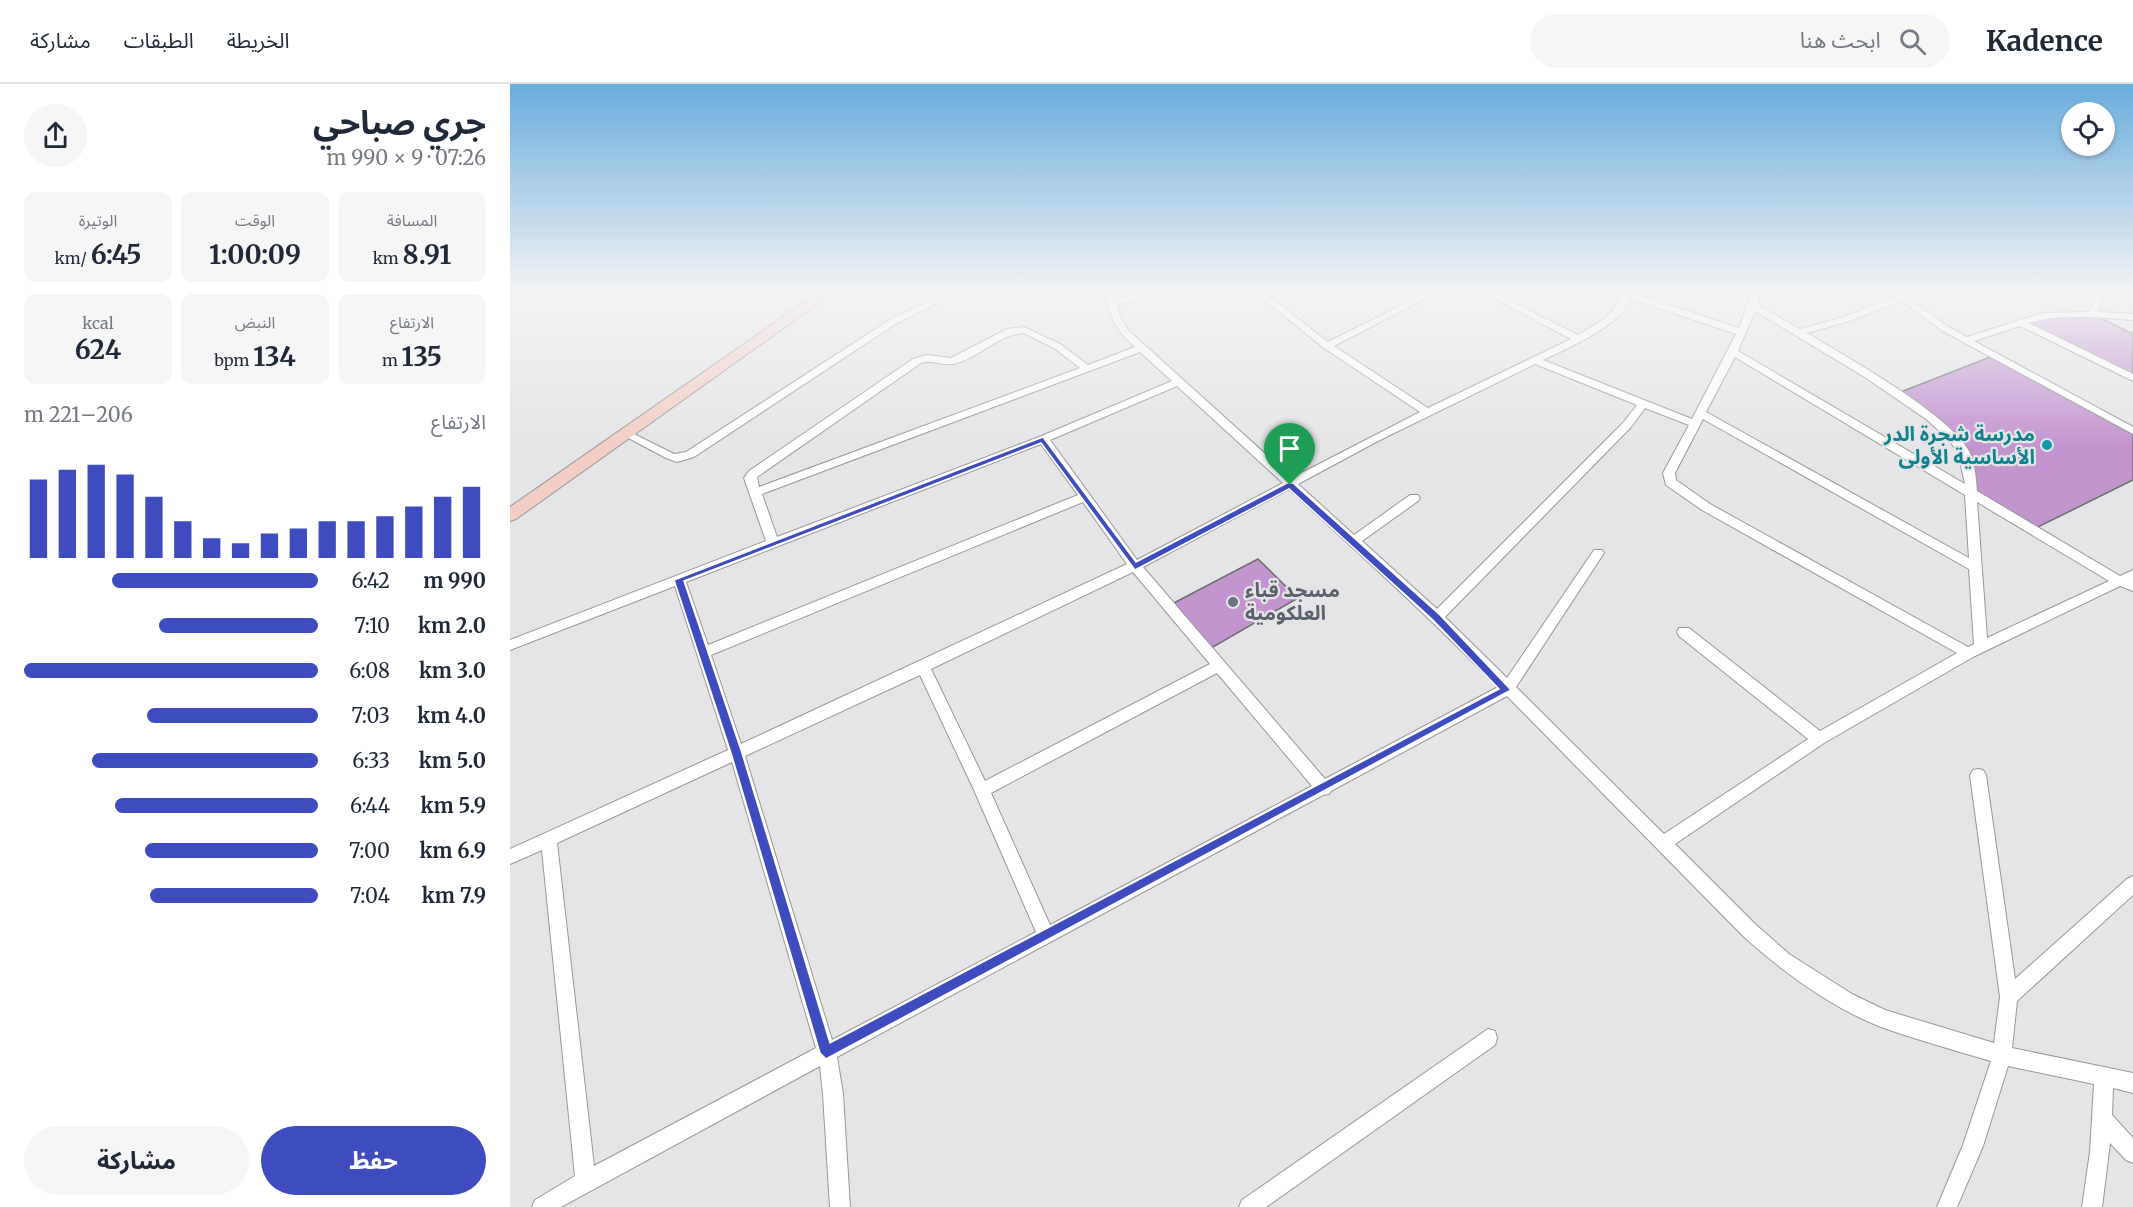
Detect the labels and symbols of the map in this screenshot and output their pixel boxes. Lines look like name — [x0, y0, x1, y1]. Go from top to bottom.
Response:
place label: مدرسة شجرة الدر الأساسية الأولى — [1883, 421, 2035, 469]
pin — [1264, 423, 1315, 485]
marker: مدرسة شجرة الدر الأساسية الأولى — [2040, 438, 2054, 452]
place label: مسجد قباء العلكومية — [1245, 577, 1340, 625]
marker: مسجد قباء العلكومية — [1226, 595, 1240, 609]

